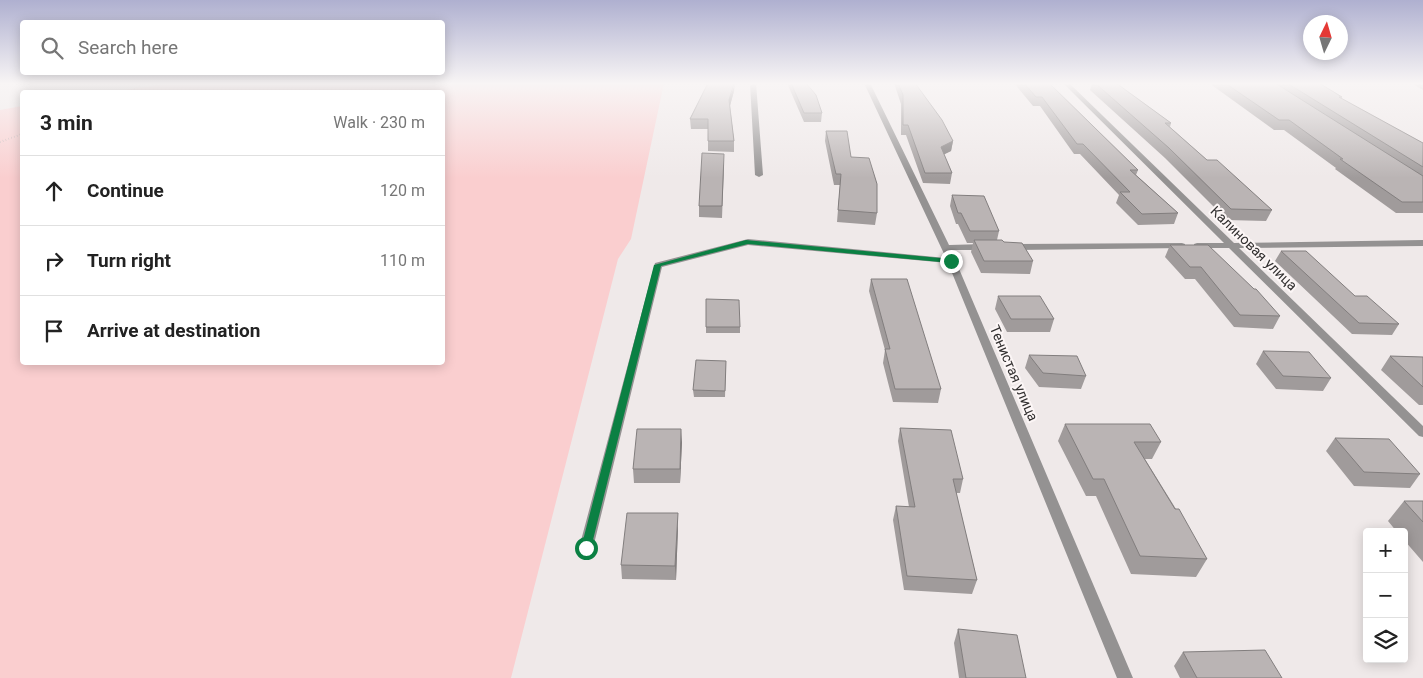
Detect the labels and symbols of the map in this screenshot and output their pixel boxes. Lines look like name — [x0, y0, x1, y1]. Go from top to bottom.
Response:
north arrow — [1303, 15, 1348, 60]
street label: Калиновая улица — [1207, 203, 1301, 293]
route end — [940, 250, 963, 273]
street label: Тенистая улица — [987, 323, 1041, 423]
route start — [575, 537, 598, 560]

